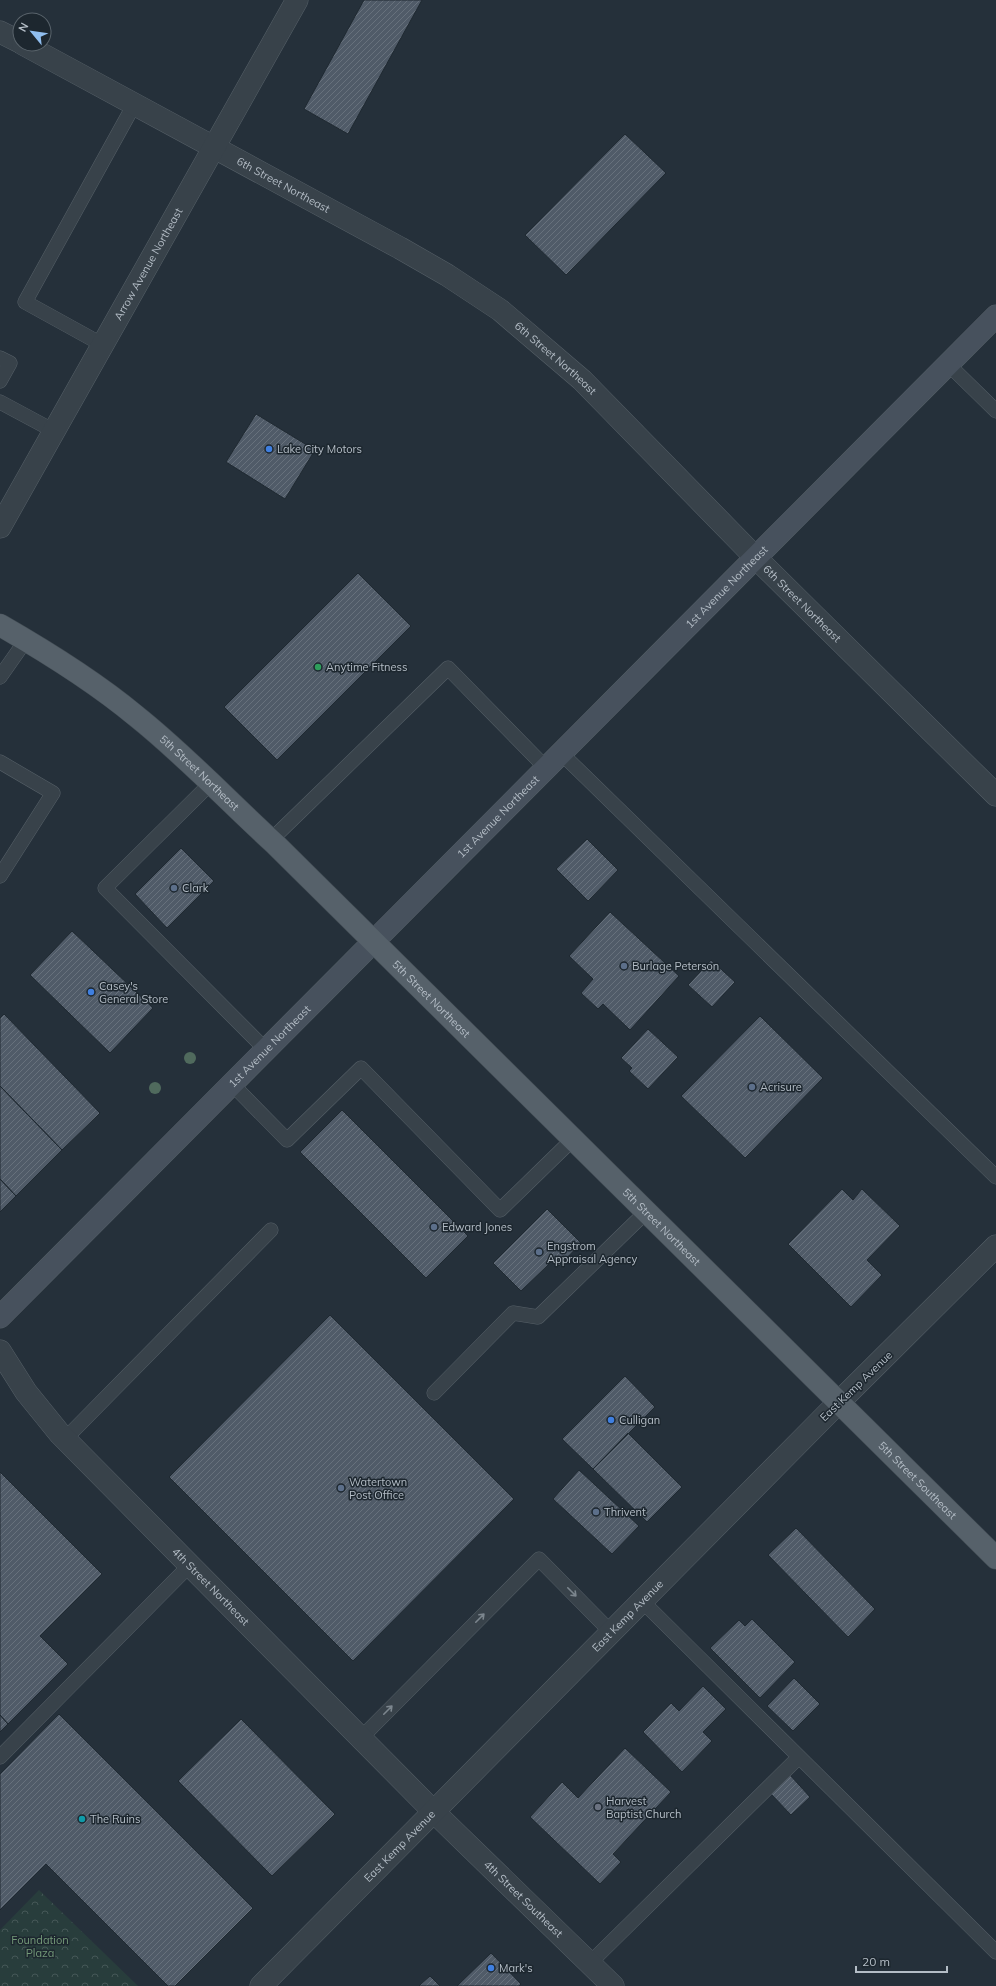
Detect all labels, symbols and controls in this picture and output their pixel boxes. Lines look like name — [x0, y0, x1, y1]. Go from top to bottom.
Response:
north arrow — [12, 12, 52, 52]
text: N — [15, 20, 31, 34]
street label: 6th Street Northeast — [234, 154, 333, 216]
street label: Arrow Avenue Northeast — [111, 205, 186, 323]
street label: 6th Street Northeast — [512, 319, 600, 398]
place label: Lake City Motors — [277, 442, 362, 456]
marker: Lake City Motors — [264, 444, 274, 454]
street label: 1st Avenue Northeast — [682, 543, 771, 631]
street label: 6th Street Northeast — [760, 562, 844, 645]
place label: Anytime Fitness — [326, 660, 407, 674]
marker: Anytime Fitness — [313, 662, 323, 672]
street label: 5th Street Northeast — [157, 732, 242, 814]
street label: 1st Avenue Northeast — [454, 772, 542, 861]
place label: Clark — [182, 881, 209, 895]
marker: Clark — [169, 883, 179, 893]
street label: 5th Street Northeast — [390, 957, 473, 1041]
place label: Burlage Peterson — [632, 959, 719, 973]
marker: Burlage Peterson — [619, 961, 629, 971]
place label: Casey's General Store — [99, 979, 168, 1006]
marker: Casey's General Store — [86, 987, 96, 997]
street label: 1st Avenue Northeast — [225, 1002, 314, 1090]
place label: Acrisure — [760, 1080, 802, 1094]
marker: Acrisure — [747, 1082, 757, 1092]
street label: 5th Street Northeast — [620, 1185, 704, 1269]
place label: Edward Jones — [442, 1220, 512, 1234]
marker: Edward Jones — [429, 1222, 439, 1232]
place label: Engstrom Appraisal Agency — [547, 1239, 638, 1266]
marker: Engstrom Appraisal Agency — [534, 1247, 544, 1257]
street label: East Kemp Avenue — [817, 1348, 895, 1424]
place label: Culligan — [619, 1413, 660, 1427]
marker: Culligan — [606, 1415, 616, 1425]
street label: 5th Street Southeast — [875, 1438, 960, 1522]
place label: Watertown Post Office — [349, 1475, 407, 1502]
marker: Watertown Post Office — [336, 1483, 346, 1493]
place label: Thrivent — [604, 1505, 646, 1519]
marker: Thrivent — [591, 1507, 601, 1517]
street label: 4th Street Northeast — [169, 1544, 252, 1628]
street label: East Kemp Avenue — [589, 1577, 666, 1655]
one-way arrow — [567, 1587, 577, 1597]
one-way arrow — [475, 1613, 485, 1623]
one-way arrow — [383, 1705, 393, 1715]
place label: Harvest Baptist Church — [606, 1794, 681, 1821]
marker: Harvest Baptist Church — [593, 1802, 603, 1812]
street label: East Kemp Avenue — [361, 1807, 438, 1885]
place label: The Ruins — [90, 1812, 140, 1826]
marker: The Ruins — [77, 1814, 87, 1824]
street label: 4th Street Southeast — [481, 1857, 566, 1941]
park label: Foundation Plaza — [11, 1933, 69, 1960]
scale bar — [856, 1948, 947, 1974]
text: 20 m — [862, 1954, 890, 1969]
place label: Mark's — [499, 1961, 533, 1975]
marker: Mark's — [486, 1963, 496, 1973]

